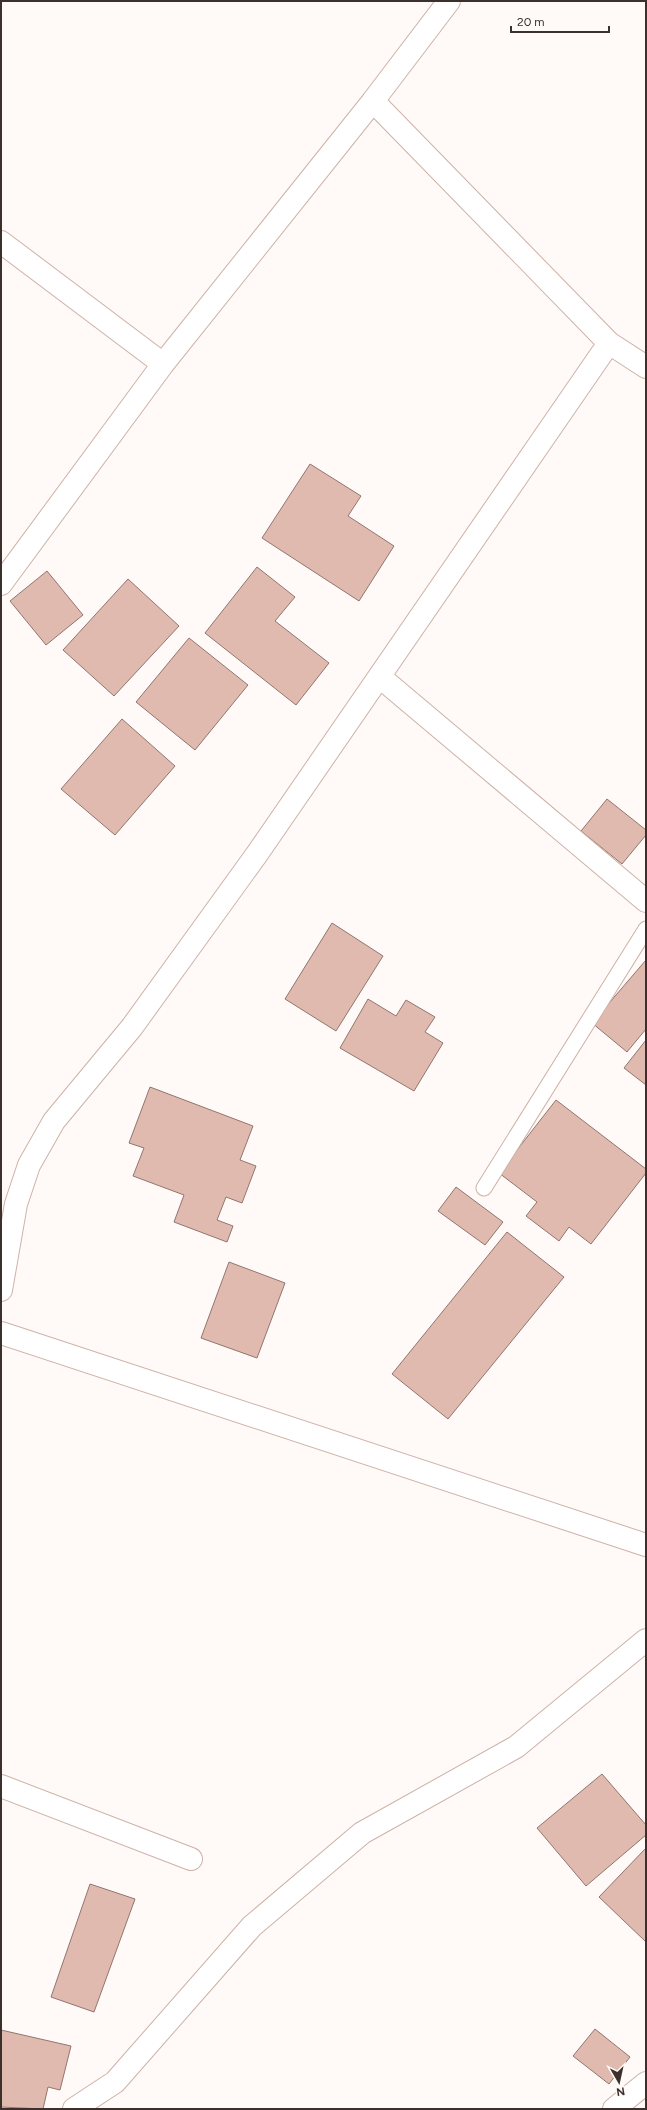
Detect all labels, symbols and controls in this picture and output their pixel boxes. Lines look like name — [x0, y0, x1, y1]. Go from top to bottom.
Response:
scale bar — [511, 8, 609, 34]
text: 20 m — [517, 15, 545, 29]
north arrow — [599, 2062, 639, 2102]
text: N — [615, 2084, 626, 2098]

